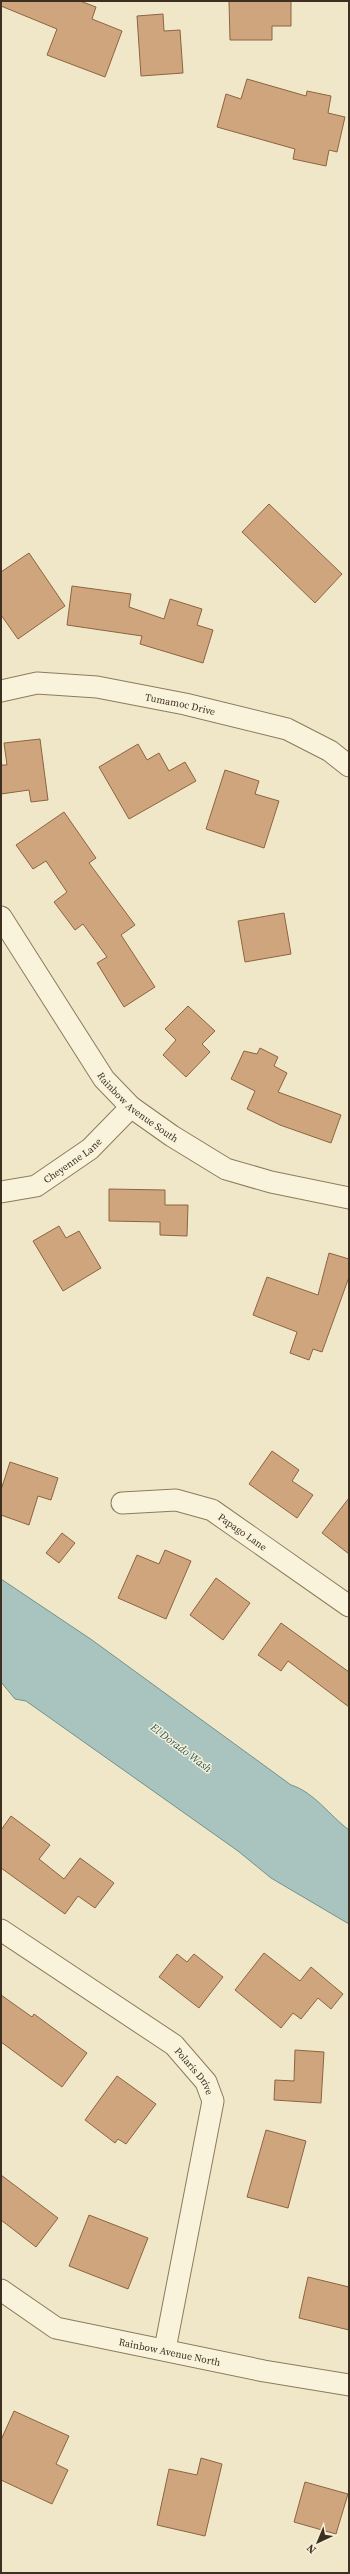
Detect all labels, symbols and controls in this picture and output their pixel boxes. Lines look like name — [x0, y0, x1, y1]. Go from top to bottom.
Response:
street label: Tumamoc Drive — [144, 690, 217, 718]
street label: Rainbow Avenue South — [95, 1069, 181, 1145]
street label: Cheyenne Lane — [41, 1135, 104, 1186]
street label: Papago Lane — [216, 1510, 270, 1553]
water label: El Dorado Wash — [147, 1719, 215, 1776]
street label: Polaris Drive — [172, 2044, 217, 2096]
street label: Rainbow Avenue North — [118, 2335, 222, 2368]
north arrow — [298, 2522, 338, 2562]
text: N — [303, 2541, 319, 2557]

